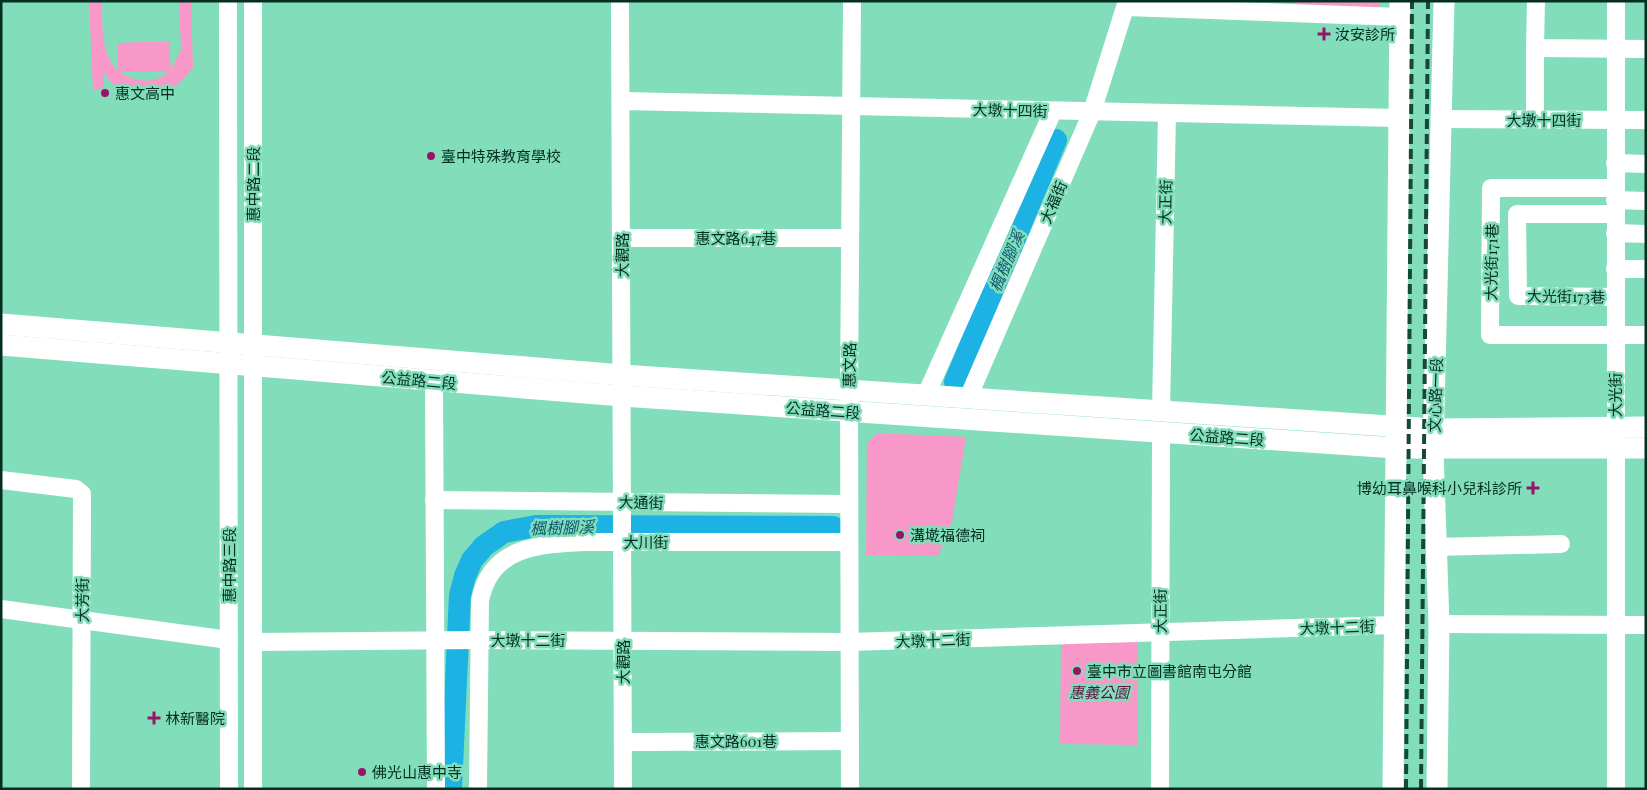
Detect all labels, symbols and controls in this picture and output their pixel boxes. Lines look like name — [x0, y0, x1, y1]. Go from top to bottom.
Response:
place label: 汝安診所 — [1335, 24, 1395, 44]
marker: 汝安診所 — [1317, 27, 1331, 41]
place label: 惠文高中 — [115, 83, 175, 103]
marker: 惠文高中 — [99, 87, 111, 99]
street label: 大墩十四街 — [972, 99, 1048, 121]
street label: 大墩十四街 — [1506, 110, 1582, 130]
street label: 惠中路二段 — [243, 146, 263, 222]
place label: 臺中特殊教育學校 — [441, 146, 561, 166]
marker: 臺中特殊教育學校 — [425, 150, 437, 162]
street label: 大福街 — [1035, 177, 1071, 227]
street label: 大正街 — [1155, 179, 1175, 225]
street label: 大光街171巷 — [1480, 223, 1502, 301]
water label: 楓樹腳溪 — [984, 226, 1029, 295]
street label: 惠文路647巷 — [695, 228, 777, 248]
street label: 大觀路 — [612, 232, 632, 278]
street label: 大光街173巷 — [1527, 285, 1605, 307]
street label: 惠文路 — [839, 342, 859, 388]
street label: 文心路一段 — [1424, 357, 1446, 433]
street label: 公益路二段 — [381, 367, 457, 393]
street label: 大光街 — [1605, 372, 1625, 418]
street label: 公益路二段 — [785, 397, 861, 423]
street label: 公益路二段 — [1189, 424, 1265, 450]
place label: 博幼耳鼻喉科小兒科診所 — [1357, 478, 1522, 498]
marker: 博幼耳鼻喉科小兒科診所 — [1526, 481, 1540, 495]
street label: 大通街 — [618, 492, 664, 512]
water label: 楓樹腳溪 — [530, 515, 596, 539]
place label: 溝墘福德祠 — [910, 525, 985, 545]
street label: 惠中路三段 — [219, 527, 239, 603]
marker: 溝墘福德祠 — [894, 529, 906, 541]
street label: 大川街 — [623, 532, 669, 552]
street label: 大芳街 — [72, 577, 92, 623]
street label: 大正街 — [1150, 588, 1170, 634]
street label: 大墩十二街 — [1299, 616, 1375, 638]
street label: 大墩十二街 — [895, 629, 971, 651]
street label: 大墩十二街 — [490, 630, 566, 650]
street label: 大觀路 — [613, 639, 633, 685]
place label: 臺中市立圖書館南屯分館 — [1087, 661, 1252, 681]
marker: 臺中市立圖書館南屯分館 — [1071, 665, 1083, 677]
park label: 惠義公園 — [1069, 682, 1131, 702]
place label: 林新醫院 — [165, 708, 225, 728]
marker: 林新醫院 — [147, 711, 161, 725]
street label: 惠文路601巷 — [695, 731, 777, 751]
place label: 佛光山惠中寺 — [372, 762, 462, 782]
marker: 佛光山惠中寺 — [356, 766, 368, 778]

